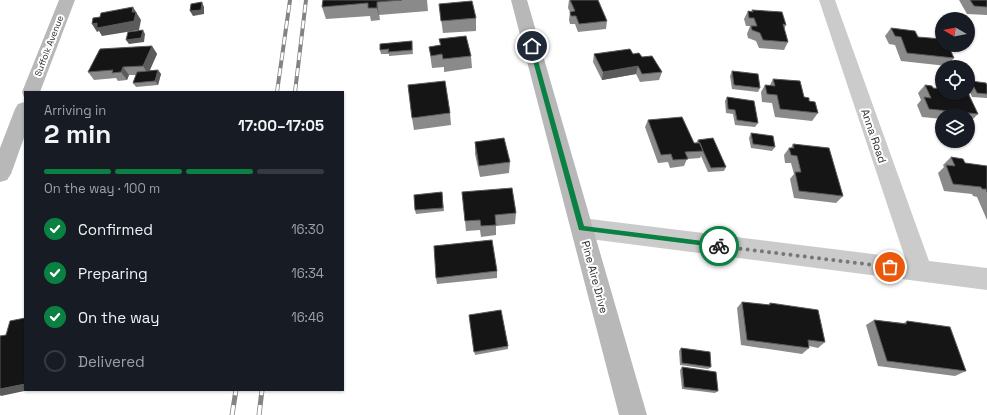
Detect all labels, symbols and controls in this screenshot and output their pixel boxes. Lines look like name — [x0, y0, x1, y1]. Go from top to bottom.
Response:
north arrow — [935, 12, 975, 52]
map controls — [935, 12, 975, 148]
street label: Suffolk Avenue — [32, 14, 66, 78]
pin — [515, 29, 549, 63]
icon: home — [521, 35, 543, 57]
button: locate — [935, 60, 975, 100]
text: Arriving in — [44, 102, 106, 119]
street label: Anna Road — [858, 107, 890, 165]
button: layers — [935, 108, 975, 148]
text: 17:00–17:05 — [238, 116, 324, 135]
text: 2 min — [44, 117, 111, 151]
text: On the way · 100 m — [44, 180, 160, 197]
icon: check — [44, 218, 66, 240]
text: Confirmed — [78, 220, 153, 239]
text: 16:30 — [291, 221, 324, 238]
courier — [699, 226, 739, 266]
icon: bike — [708, 235, 730, 257]
street label: Pine Aire Drive — [579, 239, 611, 315]
pin — [873, 250, 907, 284]
icon: bag — [879, 256, 901, 278]
icon: check — [44, 262, 66, 284]
text: Preparing — [78, 264, 148, 283]
text: 16:34 — [291, 265, 324, 282]
icon: check — [44, 306, 66, 328]
text: On the way — [78, 308, 159, 327]
text: 16:46 — [291, 309, 324, 326]
text: Delivered — [78, 352, 145, 371]

